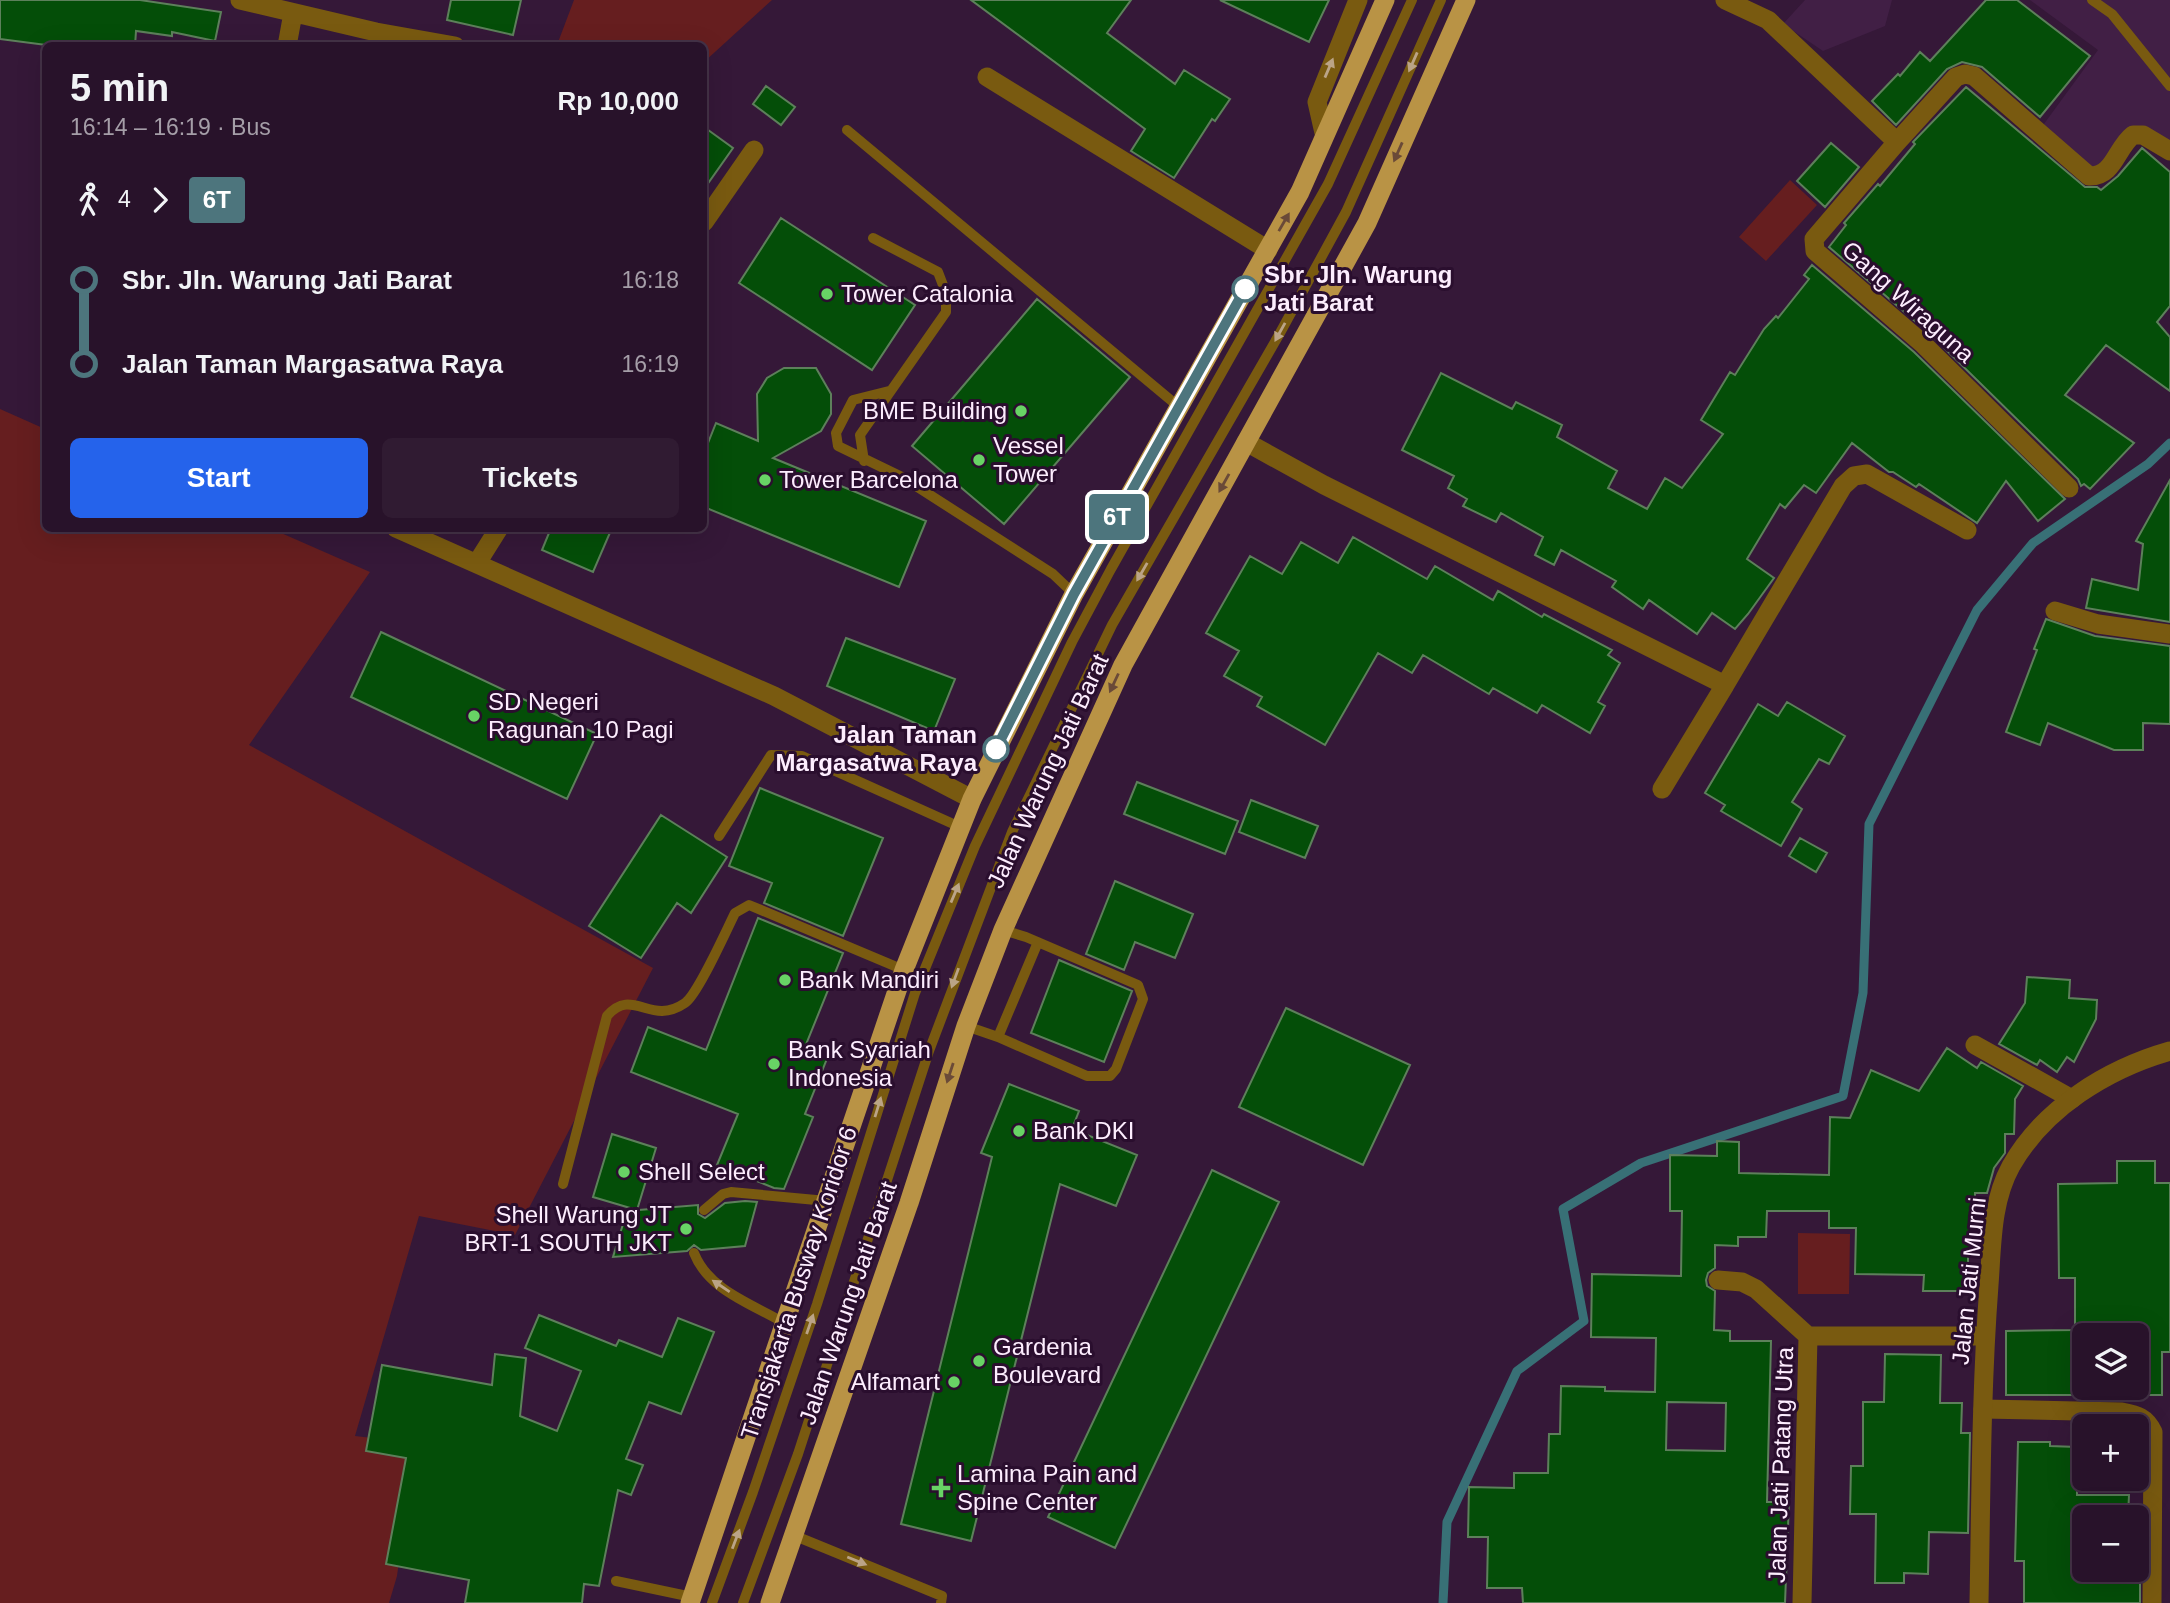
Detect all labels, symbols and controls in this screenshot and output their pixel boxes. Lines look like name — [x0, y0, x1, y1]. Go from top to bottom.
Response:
one-way arrow — [1407, 52, 1419, 72]
one-way arrow — [1323, 58, 1335, 78]
text: 5 min — [70, 67, 169, 109]
text: Rp 10,000 — [558, 86, 679, 116]
text: 16:14 – 16:19 · Bus — [70, 114, 271, 140]
one-way arrow — [1392, 142, 1404, 162]
icon: walk — [70, 181, 108, 219]
icon: forward — [141, 181, 179, 219]
text: 4 — [118, 186, 131, 212]
text: 6T — [203, 186, 231, 213]
one-way arrow — [1277, 212, 1290, 231]
street label: Gang Wiraguna — [1837, 235, 1980, 368]
place label: Sbr. Jln. Warung Jati Barat — [1264, 261, 1452, 316]
text: Sbr. Jln. Warung Jati Barat — [122, 265, 452, 295]
text: 16:18 — [621, 267, 679, 293]
marker: Sbr. Jln. Warung Jati Barat — [1232, 276, 1258, 302]
place label: Tower Catalonia — [841, 280, 1014, 307]
marker: Tower Catalonia — [819, 286, 835, 302]
one-way arrow — [1274, 323, 1286, 342]
text: Jalan Taman Margasatwa Raya — [122, 349, 503, 379]
text: 16:19 — [621, 351, 679, 377]
place label: BME Building — [863, 397, 1007, 424]
marker: BME Building — [1013, 403, 1029, 419]
place label: Vessel Tower — [993, 432, 1064, 487]
button: Start — [70, 438, 368, 518]
button: Tickets — [382, 438, 679, 518]
marker: Vessel Tower — [971, 452, 987, 468]
place label: Tower Barcelona — [779, 466, 958, 493]
marker: Tower Barcelona — [757, 472, 773, 488]
one-way arrow — [1218, 473, 1229, 493]
line badge: 6T — [1086, 494, 1148, 540]
text: 6T — [1103, 503, 1131, 530]
one-way arrow — [1136, 562, 1148, 582]
street label: Jalan Warung Jati Barat — [981, 649, 1114, 892]
one-way arrow — [1109, 672, 1120, 693]
place label: SD Negeri Ragunan 10 Pagi — [488, 688, 673, 743]
marker: SD Negeri Ragunan 10 Pagi — [466, 708, 482, 724]
place label: Jalan Taman Margasatwa Raya — [776, 721, 978, 776]
marker: Jalan Taman Margasatwa Raya — [983, 736, 1009, 762]
one-way arrow — [949, 883, 961, 903]
place label: Bank Mandiri — [799, 966, 939, 993]
one-way arrow — [949, 968, 960, 989]
marker: Bank Mandiri — [777, 972, 793, 988]
place label: Bank Syariah Indonesia — [788, 1036, 931, 1091]
marker: Bank Syariah Indonesia — [766, 1056, 782, 1072]
one-way arrow — [945, 1062, 955, 1083]
one-way arrow — [873, 1096, 883, 1117]
place label: Bank DKI — [1033, 1117, 1134, 1144]
street label: Transjakarta Busway Koridor 6 — [735, 1123, 862, 1443]
marker: Bank DKI — [1011, 1123, 1027, 1139]
place label: Shell Select — [638, 1158, 765, 1185]
marker: Shell Select — [616, 1164, 632, 1180]
street label: Jalan Warung Jati Barat — [793, 1177, 902, 1428]
street label: Jalan Jati Murni — [1946, 1196, 1991, 1366]
place label: Shell Warung JT BRT-1 SOUTH JKT — [464, 1201, 672, 1256]
marker: Shell Warung JT BRT-1 SOUTH JKT — [678, 1221, 694, 1237]
one-way arrow — [711, 1279, 731, 1292]
one-way arrow — [805, 1313, 816, 1334]
map controls — [2072, 1323, 2149, 1582]
button: layers — [2072, 1323, 2149, 1400]
place label: Gardenia Boulevard — [993, 1333, 1101, 1388]
street label: Jalan Jati Patang Utra — [1763, 1346, 1798, 1583]
marker: Gardenia Boulevard — [971, 1353, 987, 1369]
place label: Alfamart — [851, 1368, 940, 1395]
marker: Alfamart — [946, 1374, 962, 1390]
button: + — [2072, 1414, 2149, 1491]
place label: Lamina Pain and Spine Center — [957, 1460, 1137, 1515]
marker: Lamina Pain and Spine Center — [931, 1478, 951, 1498]
button: − — [2072, 1505, 2149, 1582]
one-way arrow — [731, 1529, 742, 1550]
one-way arrow — [846, 1556, 867, 1567]

